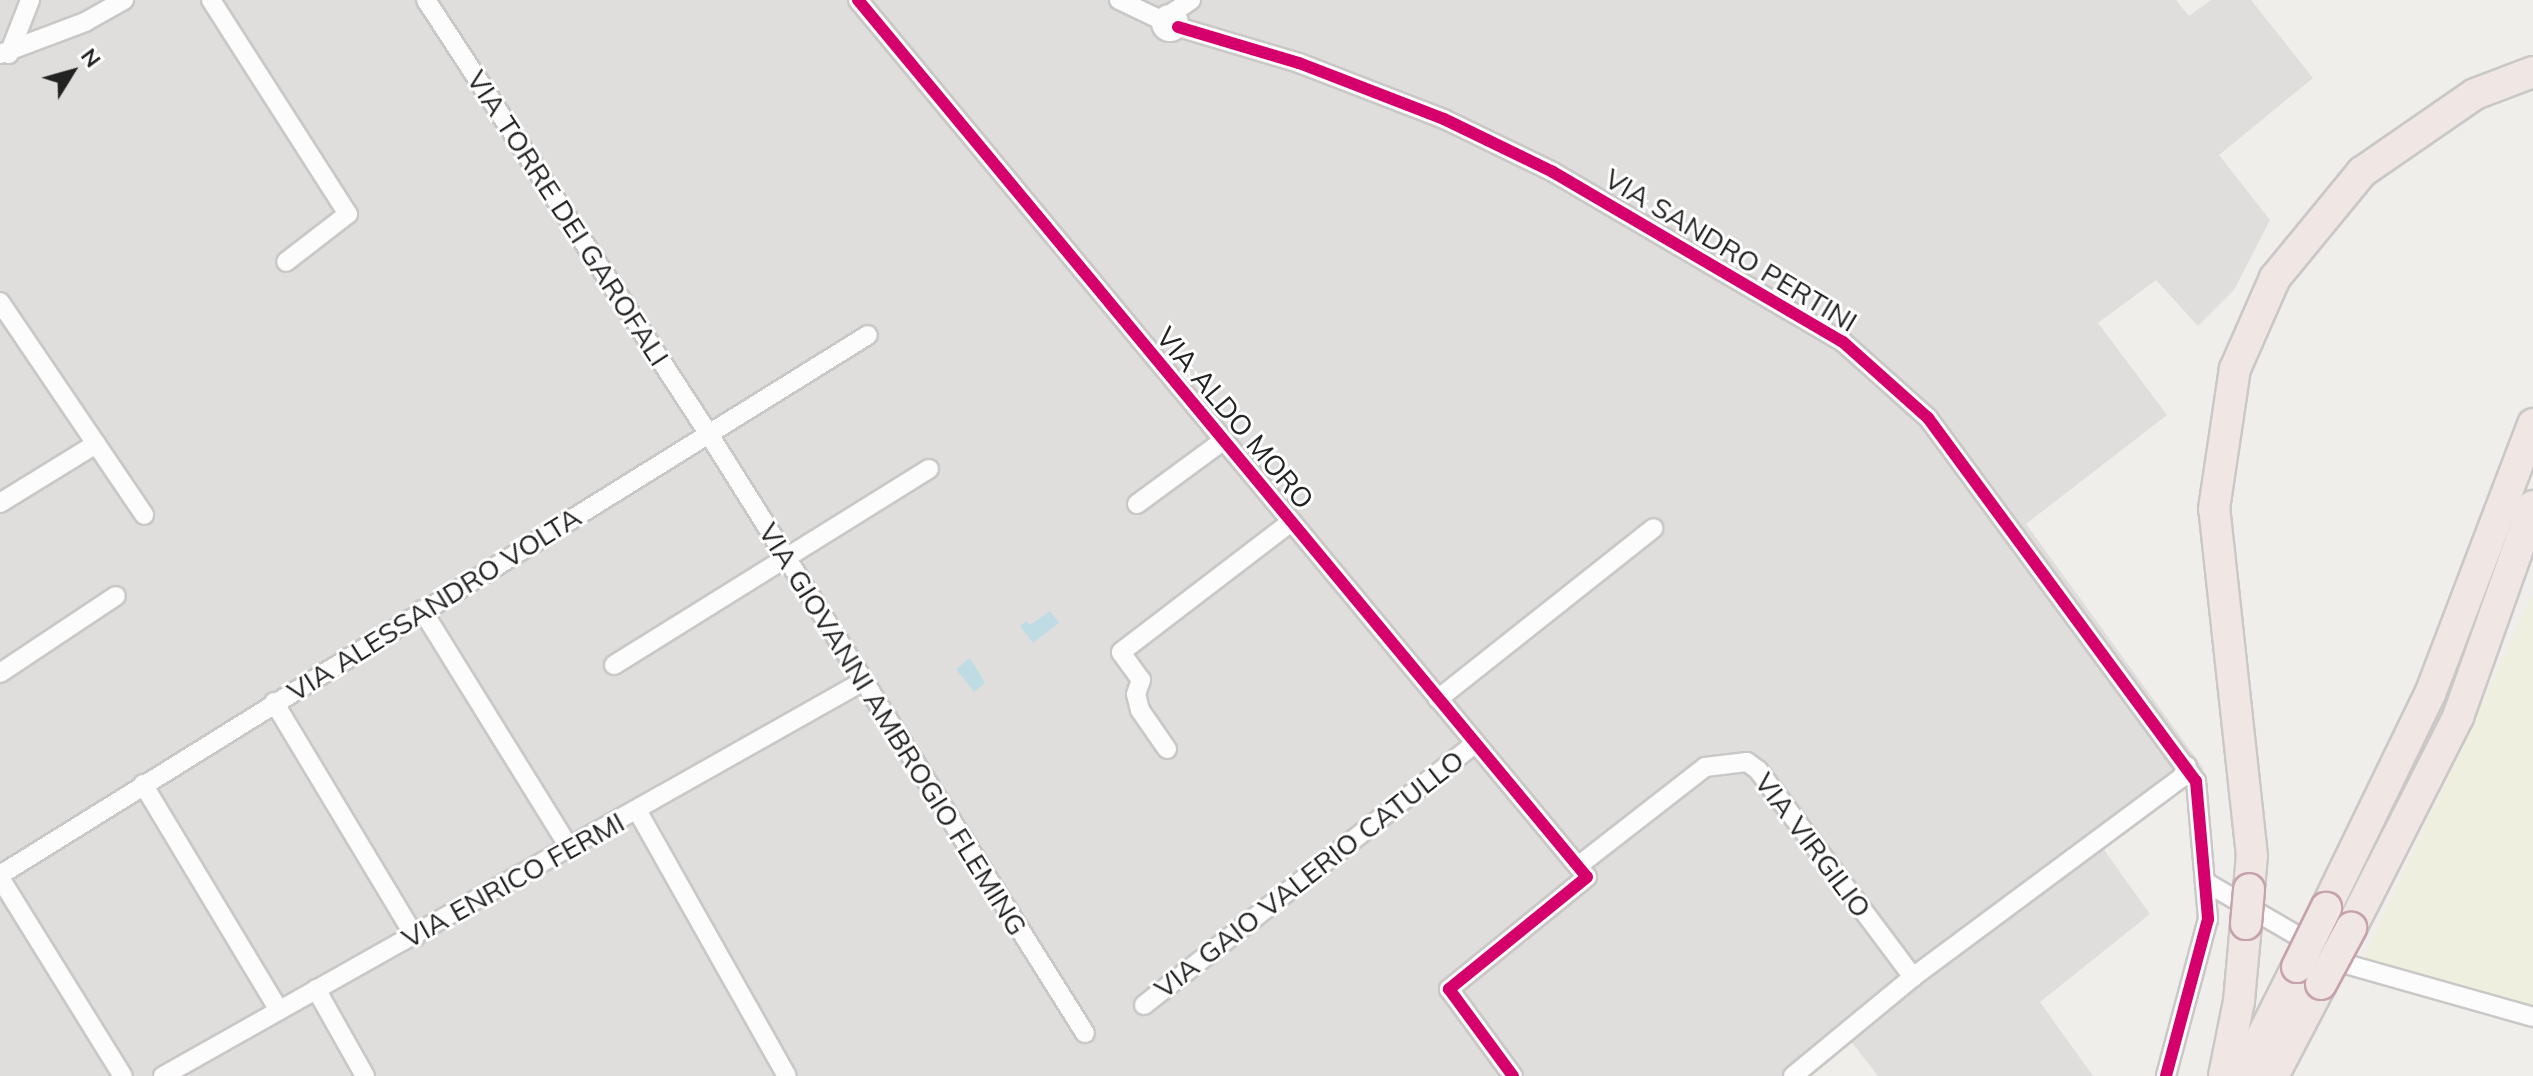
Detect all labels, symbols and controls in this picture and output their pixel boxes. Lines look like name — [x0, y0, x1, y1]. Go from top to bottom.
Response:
north arrow — [32, 32, 112, 112]
text: N — [75, 42, 107, 73]
street label: VIA TORRE DEI GAROFALI — [460, 64, 676, 372]
street label: VIA SANDRO PERTINI — [1599, 161, 1863, 339]
street label: VIA ALDO MORO — [1149, 320, 1321, 516]
street label: VIA ALESSANDRO VOLTA — [281, 500, 587, 708]
street label: VIA GIOVANNI AMBROGIO FLEMING — [752, 517, 1034, 941]
street label: VIA GAIO VALERIO CATULLO — [1148, 743, 1470, 1005]
street label: VIA VIRGILIO — [1748, 766, 1878, 924]
street label: VIA ENRICO FERMI — [396, 805, 630, 955]

